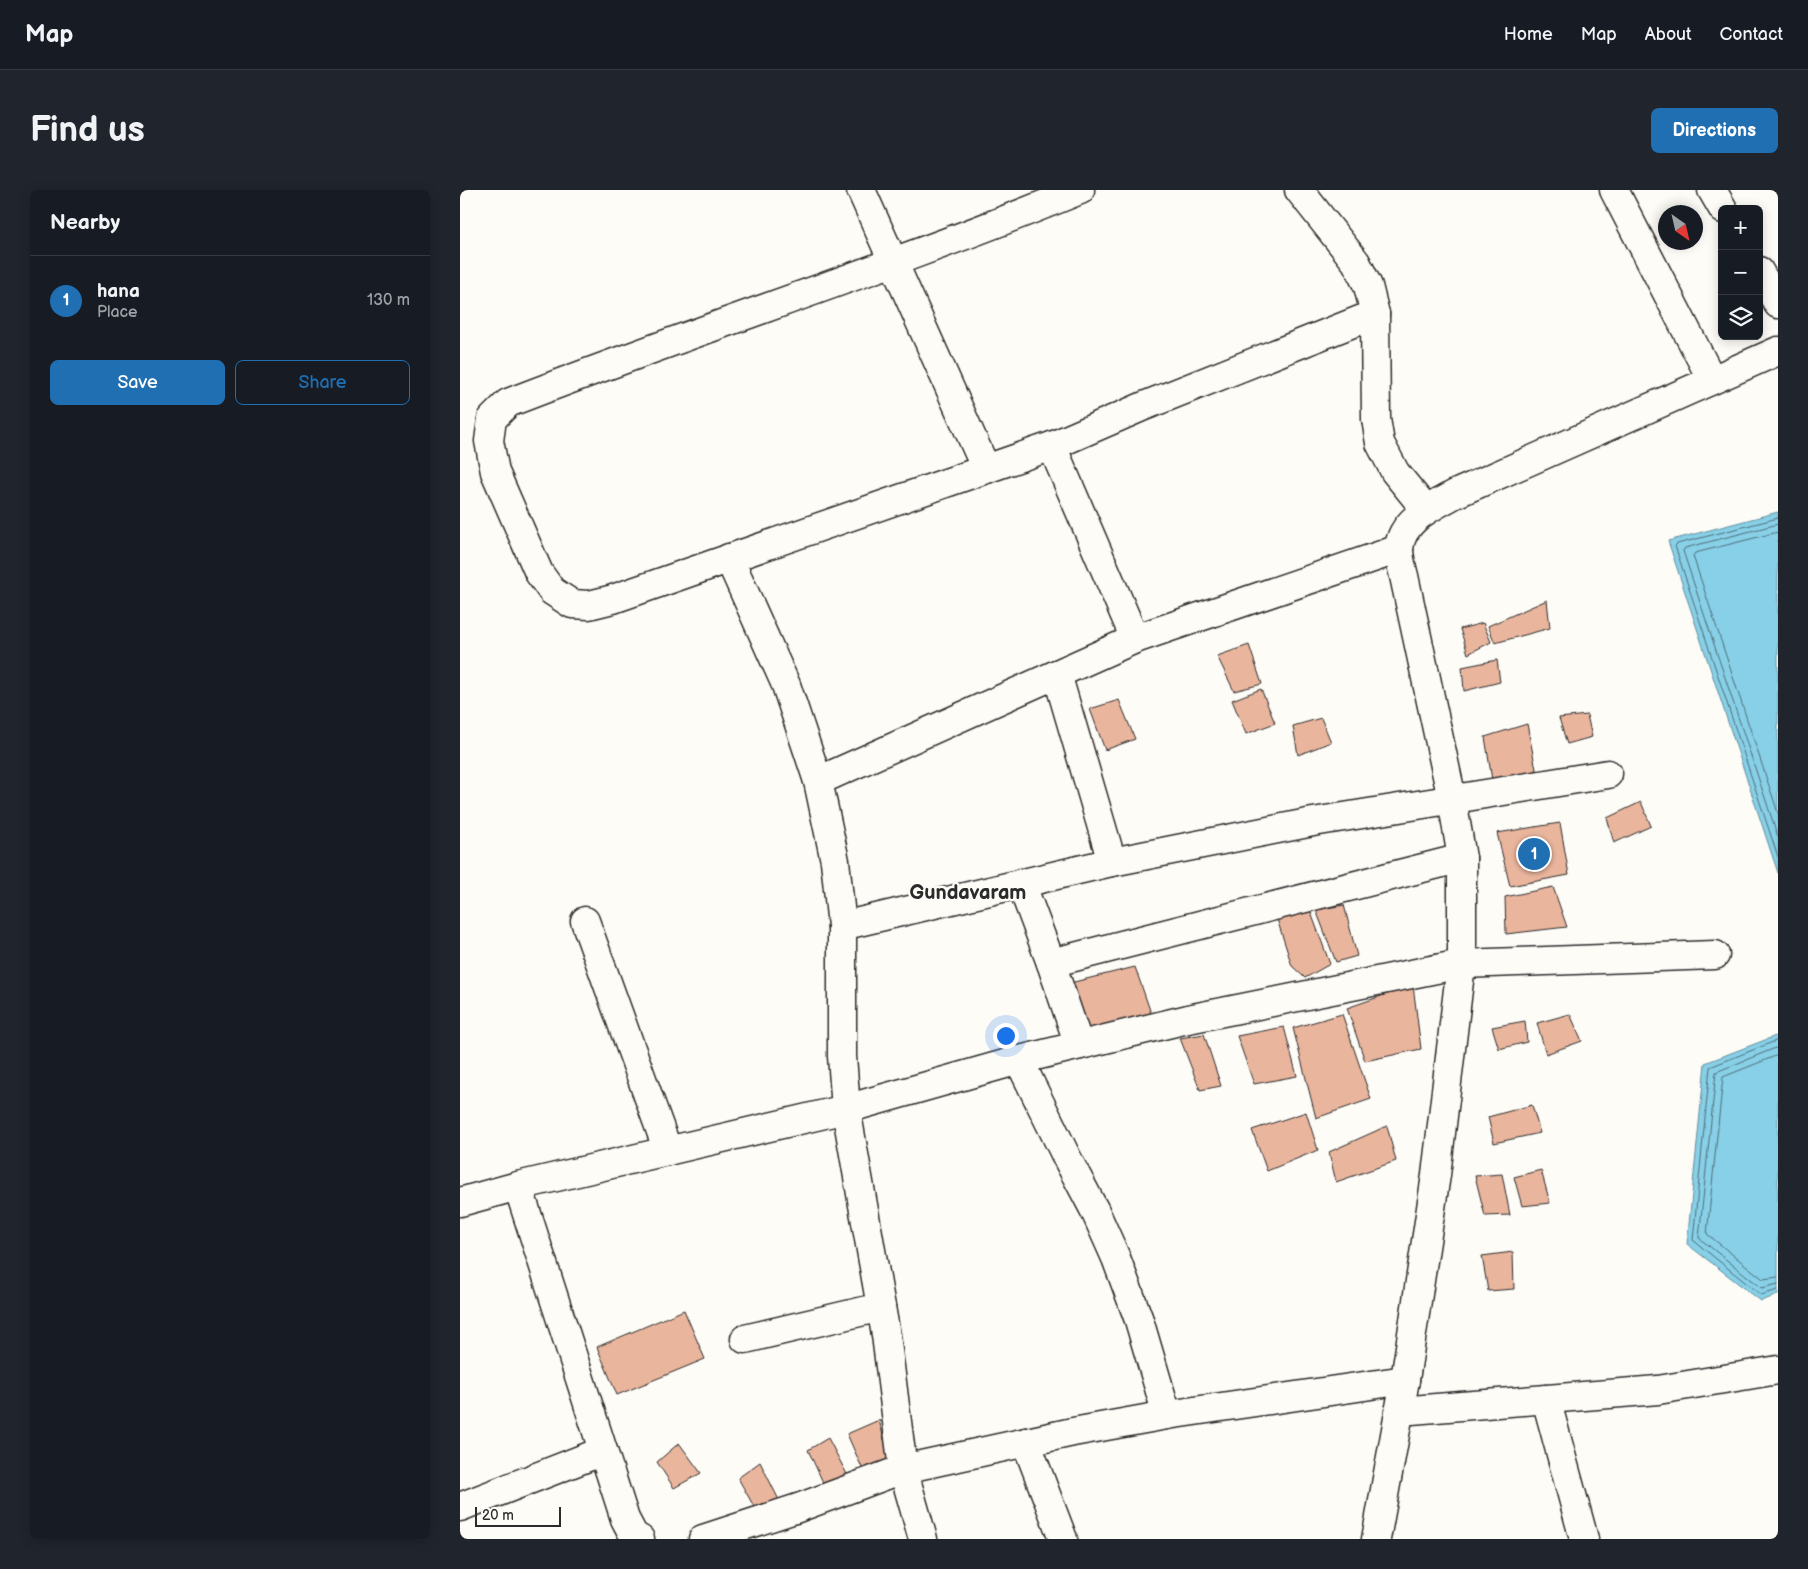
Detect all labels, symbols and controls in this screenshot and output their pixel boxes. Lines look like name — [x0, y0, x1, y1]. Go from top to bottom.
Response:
text: Map — [25, 20, 73, 49]
text: Home — [1504, 24, 1553, 45]
text: Map — [1581, 24, 1617, 45]
text: About — [1645, 24, 1692, 45]
text: Contact — [1720, 24, 1783, 45]
button: Directions — [1651, 108, 1778, 153]
text: Find us — [30, 109, 145, 152]
north arrow — [1658, 205, 1703, 250]
map controls — [1718, 205, 1763, 340]
button: + — [1718, 205, 1763, 250]
text: Nearby — [50, 210, 120, 235]
button: − — [1718, 250, 1763, 295]
text: hana — [97, 280, 140, 303]
text: 1 — [63, 291, 69, 310]
text: 130 m — [367, 291, 410, 310]
button: layers — [1718, 295, 1763, 340]
text: Place — [97, 303, 138, 322]
button: Save — [50, 360, 225, 405]
button: Share — [235, 360, 410, 405]
pin: 1 — [1518, 835, 1550, 873]
district label: Gundavaram — [910, 881, 1026, 905]
your location — [993, 1023, 1019, 1049]
scale bar — [475, 1504, 561, 1527]
text: 20 m — [482, 1507, 514, 1524]

